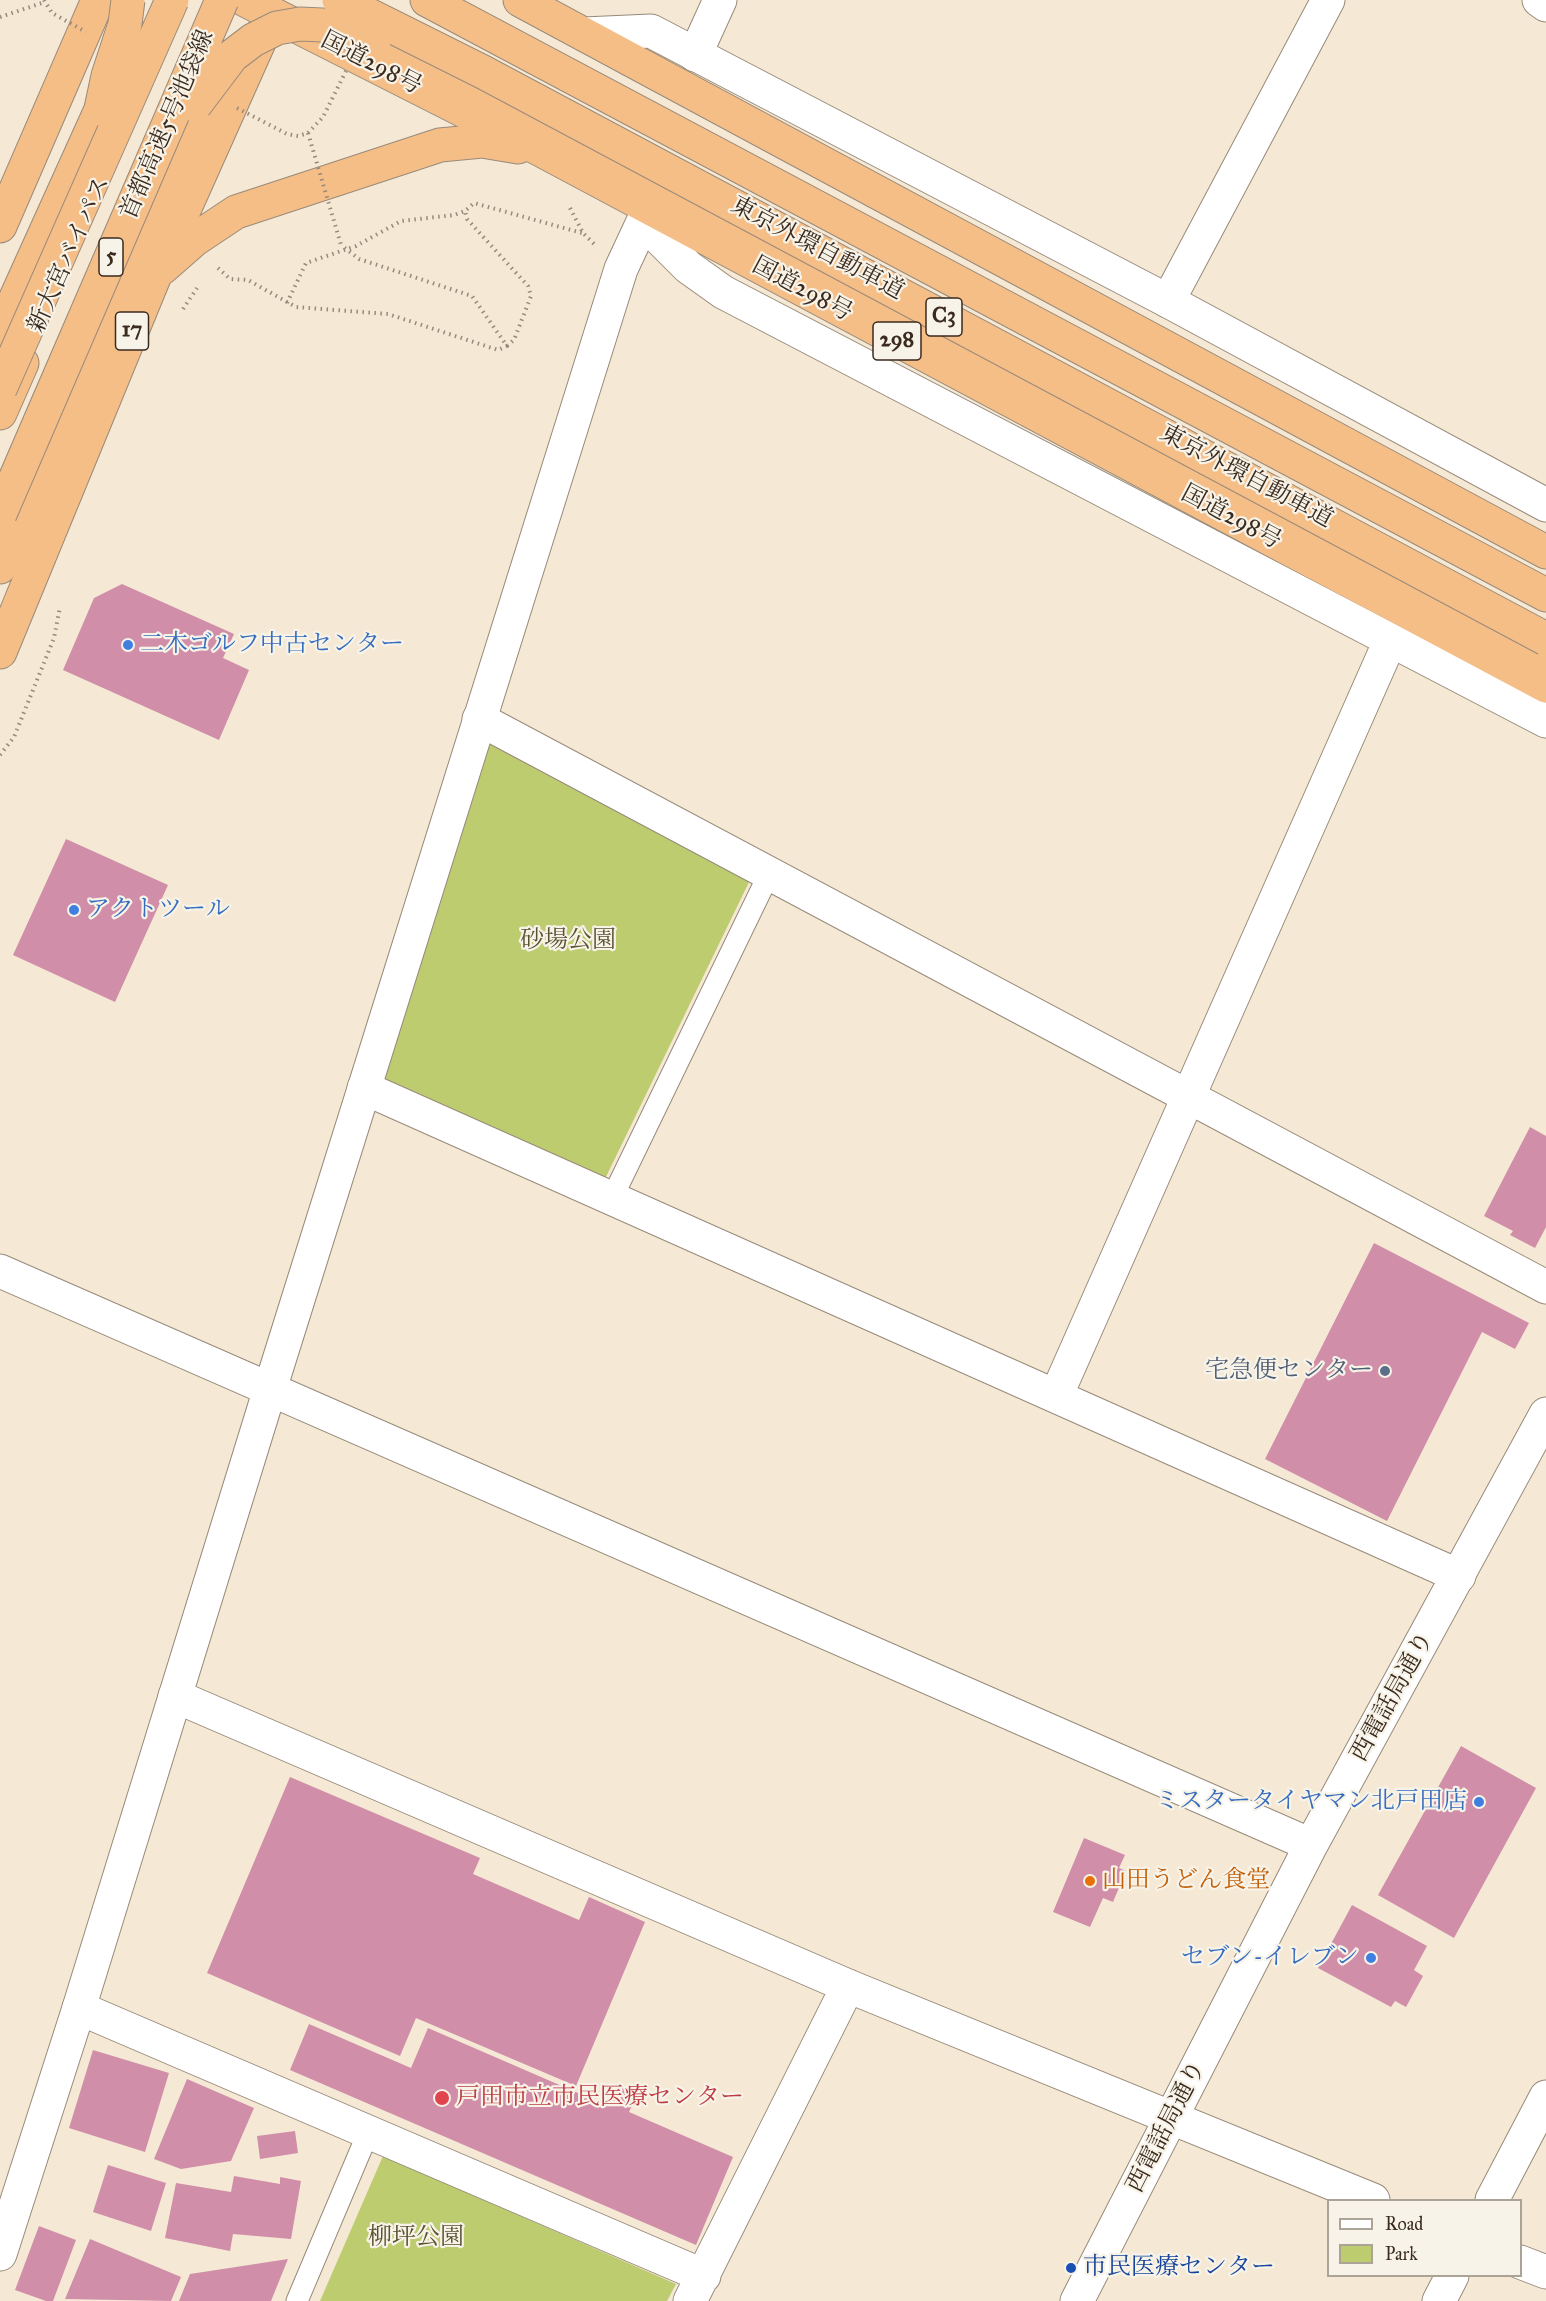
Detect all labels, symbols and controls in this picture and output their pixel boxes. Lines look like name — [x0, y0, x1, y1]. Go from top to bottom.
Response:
street label: 首都高速5号池袋線 — [115, 26, 221, 224]
street label: 国道298号 — [316, 26, 426, 102]
street label: 新大宮バイパス — [23, 172, 117, 338]
street label: 東京外環自動車道 — [725, 191, 909, 307]
road number: 5 — [99, 238, 123, 276]
street label: 国道298号 — [747, 252, 857, 328]
road number: C3 — [926, 298, 962, 336]
road number: 17 — [116, 312, 148, 350]
road number: 298 — [873, 322, 921, 360]
street label: 東京外環自動車道 — [1154, 419, 1338, 535]
street label: 国道298号 — [1176, 480, 1286, 556]
place label: 二木ゴルフ中古センター — [140, 631, 404, 659]
marker: 二木ゴルフ中古センター — [121, 638, 135, 652]
place label: アクトツール — [86, 896, 230, 924]
marker: アクトツール — [67, 903, 81, 917]
park label: 砂場公園 — [520, 927, 616, 955]
place label: 宅急便センター — [1205, 1357, 1373, 1385]
marker: 宅急便センター — [1378, 1364, 1392, 1378]
street label: 西電話局通り — [1345, 1627, 1441, 1767]
place label: ミスタータイヤマン北戸田店 — [1155, 1788, 1467, 1816]
marker: ミスタータイヤマン北戸田店 — [1472, 1795, 1486, 1809]
place label: 山田うどん食堂 — [1102, 1867, 1270, 1895]
marker: 山田うどん食堂 — [1083, 1874, 1097, 1888]
place label: セブン-イレブン — [1181, 1944, 1359, 1972]
marker: セブン-イレブン — [1364, 1951, 1378, 1965]
street label: 西電話局通り — [1121, 2056, 1213, 2198]
place label: 戸田市立市民医療センター — [456, 2084, 744, 2112]
marker: 戸田市立市民医療センター — [433, 2089, 451, 2107]
legend — [1327, 2199, 1522, 2277]
text: Road — [1385, 2213, 1423, 2235]
park label: 柳坪公園 — [368, 2224, 464, 2252]
text: Park — [1385, 2243, 1418, 2265]
place label: 市民医療センター — [1083, 2254, 1275, 2282]
marker: 市民医療センター — [1064, 2261, 1078, 2275]

